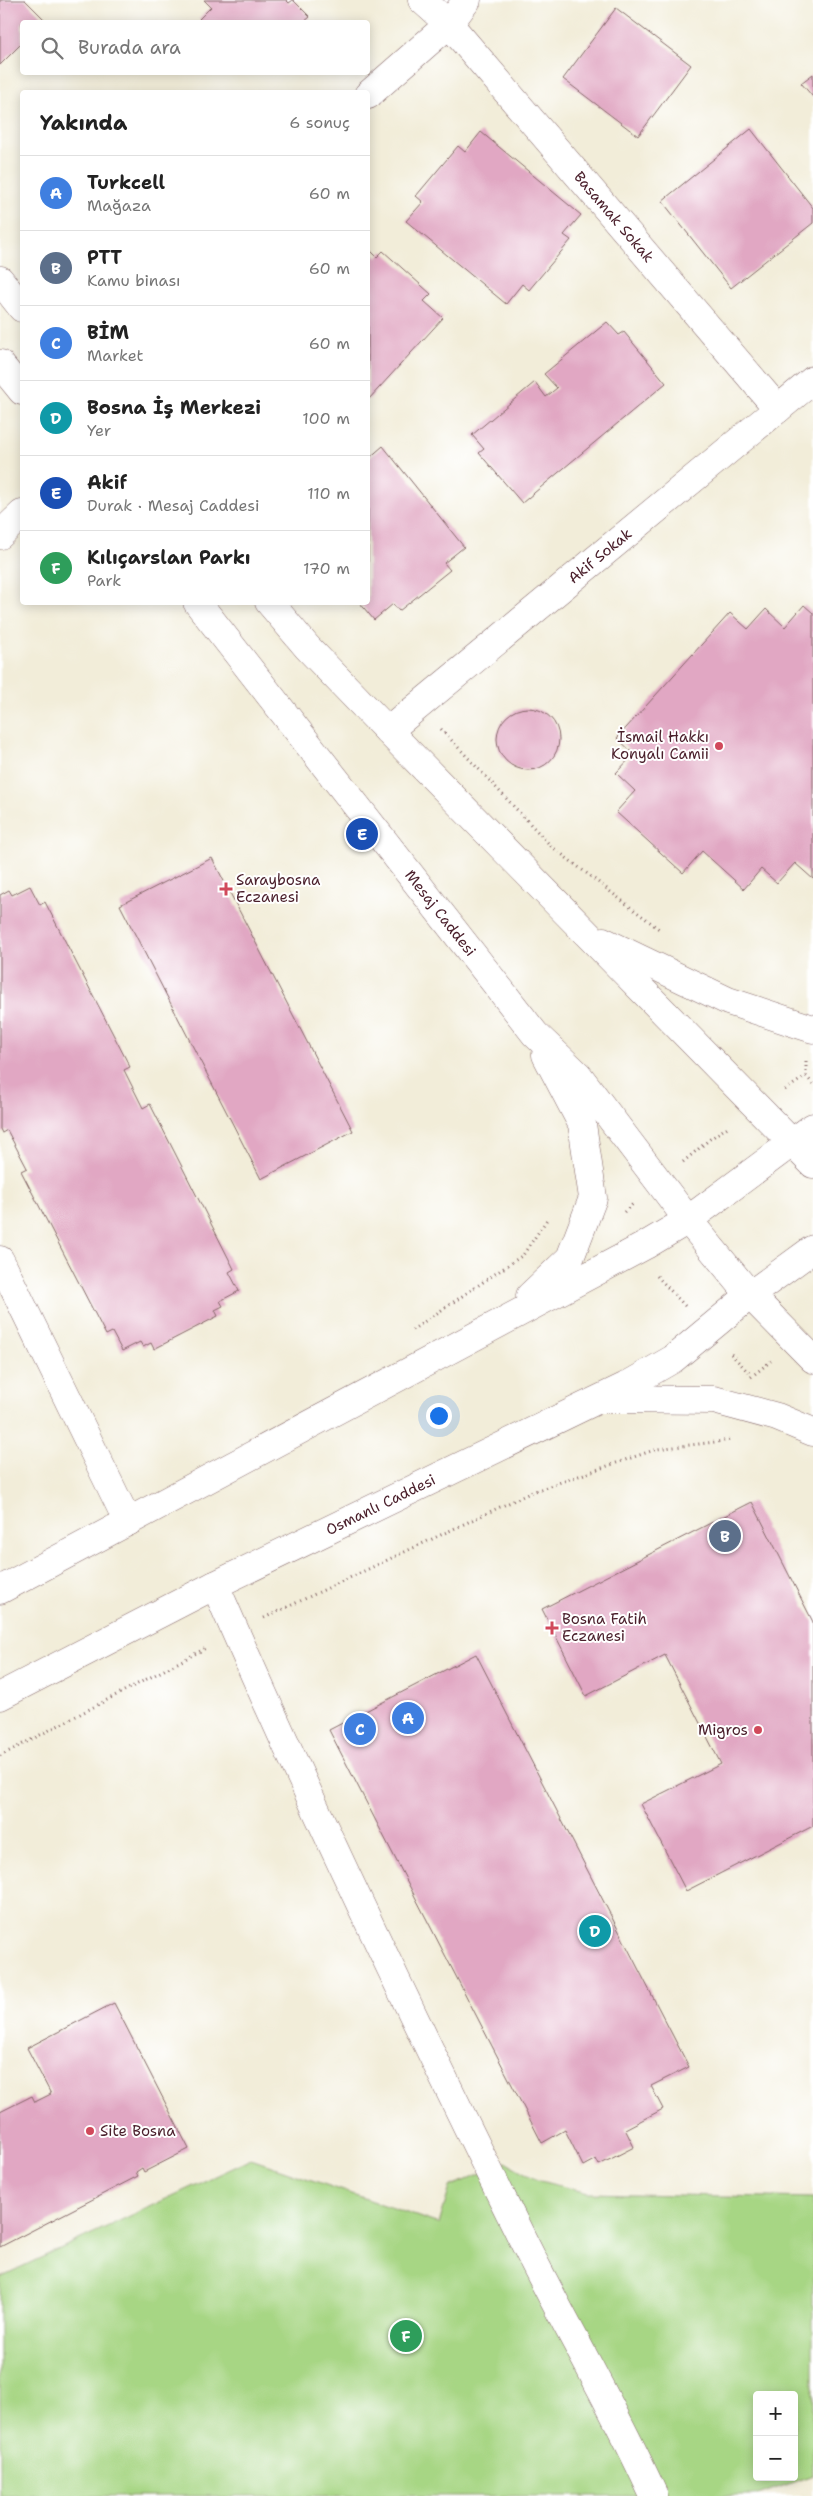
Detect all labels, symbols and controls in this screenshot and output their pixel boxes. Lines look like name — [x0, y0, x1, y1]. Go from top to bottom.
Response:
search box — [20, 20, 370, 75]
icon: search — [38, 34, 66, 62]
text: Burada ara — [78, 35, 181, 60]
text: Yakında — [40, 109, 127, 137]
text: 6 sonuç — [289, 112, 350, 133]
street label: Basamak Sokak — [569, 167, 659, 267]
text: Turkcell — [87, 170, 165, 195]
text: A — [50, 183, 62, 204]
text: 60 m — [309, 183, 350, 204]
text: Mağaza — [87, 195, 151, 216]
text: PTT — [87, 245, 122, 270]
text: B — [51, 258, 61, 279]
text: 60 m — [309, 258, 350, 279]
text: Kamu binası — [87, 270, 181, 291]
text: BİM — [87, 320, 129, 345]
text: C — [51, 333, 61, 354]
text: 60 m — [309, 333, 350, 354]
text: Market — [87, 345, 144, 366]
text: Bosna İş Merkezi — [87, 395, 261, 420]
text: D — [50, 408, 62, 429]
text: 100 m — [302, 408, 350, 429]
text: Yer — [87, 420, 111, 441]
text: Akif — [87, 470, 127, 495]
text: E — [51, 483, 61, 504]
text: 110 m — [307, 483, 350, 504]
text: Durak · Mesaj Caddesi — [87, 495, 259, 516]
street label: Akif Sokak — [564, 524, 636, 588]
text: Kılıçarslan Parkı — [87, 545, 251, 570]
text: F — [51, 558, 61, 579]
text: 170 m — [303, 558, 350, 579]
text: Park — [87, 570, 121, 591]
place label: İsmail Hakkı Konyalı Camii — [611, 727, 709, 764]
marker: İsmail Hakkı Konyalı Camii — [713, 740, 725, 752]
pin: E — [346, 815, 378, 853]
street label: Mesaj Caddesi — [400, 866, 481, 961]
place label: Saraybosna Eczanesi — [236, 870, 321, 907]
marker: Saraybosna Eczanesi — [220, 883, 232, 895]
your location — [426, 1403, 452, 1429]
street label: Osmanlı Caddesi — [322, 1470, 439, 1540]
pin: B — [709, 1517, 741, 1555]
place label: Bosna Fatih Eczanesi — [562, 1609, 647, 1646]
marker: Bosna Fatih Eczanesi — [546, 1622, 558, 1634]
pin: A — [392, 1699, 424, 1737]
pin: C — [344, 1710, 376, 1748]
place label: Migros — [698, 1720, 748, 1740]
marker: Migros — [752, 1724, 764, 1736]
pin: D — [579, 1912, 611, 1950]
place label: Site Bosna — [100, 2121, 176, 2141]
marker: Site Bosna — [84, 2125, 96, 2137]
pin: F — [390, 2317, 422, 2355]
map controls — [753, 2391, 798, 2481]
button: + — [753, 2391, 798, 2436]
button: − — [753, 2436, 798, 2481]

